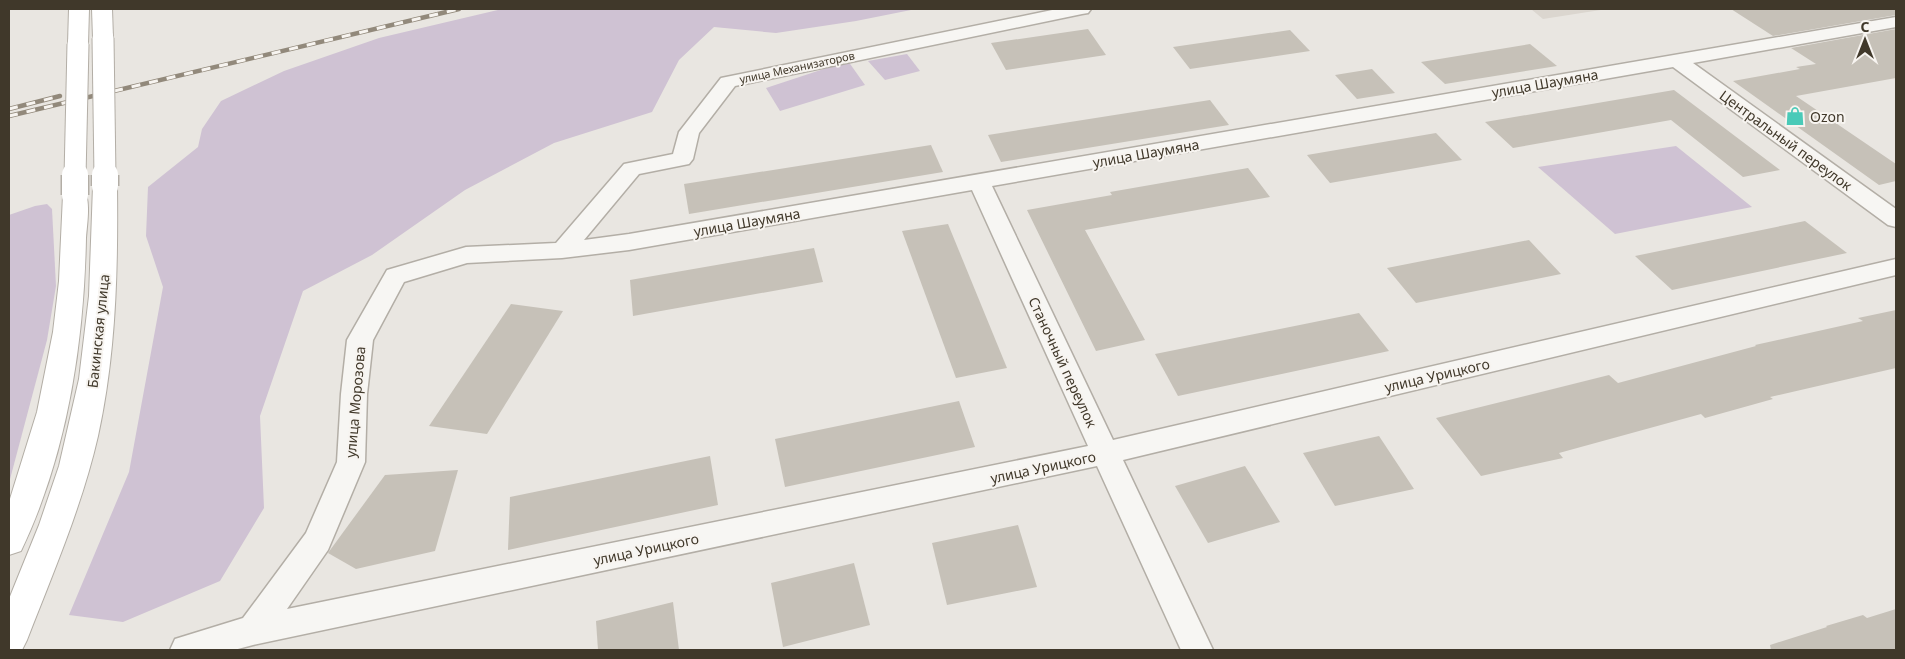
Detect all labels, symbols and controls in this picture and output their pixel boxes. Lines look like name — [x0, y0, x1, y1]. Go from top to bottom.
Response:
north arrow — [1840, 15, 1890, 65]
text: С — [1860, 17, 1870, 36]
street label: улица Механизаторов — [738, 47, 856, 87]
street label: улица Шаумяна — [1490, 64, 1600, 102]
street label: Центральный переулок — [1716, 86, 1856, 195]
shop icon: Ozon — [1784, 105, 1806, 127]
place label: Ozon — [1810, 107, 1845, 126]
street label: улица Шаумяна — [1091, 134, 1201, 172]
street label: улица Шаумяна — [692, 203, 802, 241]
street label: Бакинская улица — [83, 273, 113, 389]
street label: Станочный переулок — [1024, 294, 1102, 431]
street label: улица Морозова — [341, 345, 369, 459]
street label: улица Урицкого — [1383, 354, 1491, 396]
street label: улица Урицкого — [989, 447, 1097, 487]
street label: улица Урицкого — [592, 529, 700, 569]

